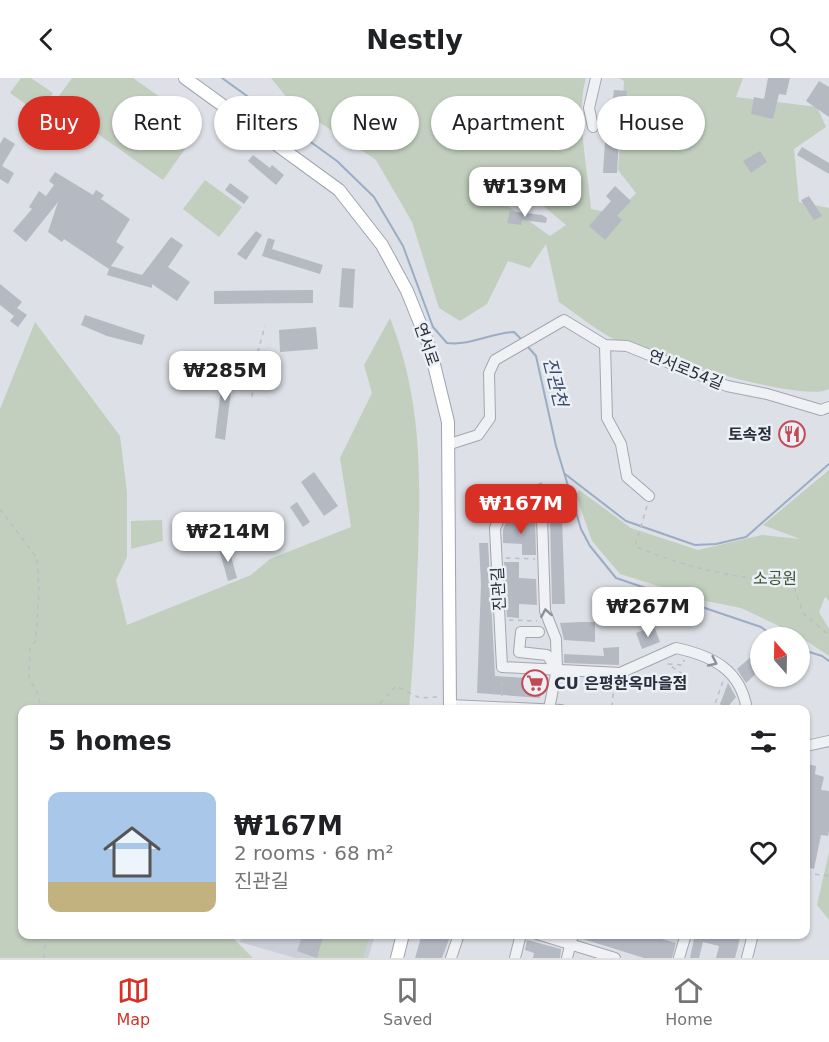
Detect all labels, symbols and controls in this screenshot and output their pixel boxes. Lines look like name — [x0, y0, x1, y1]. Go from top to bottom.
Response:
icon: back — [30, 23, 63, 56]
icon: search — [766, 23, 799, 56]
text: Nestly — [366, 24, 463, 55]
chip: Buy — [18, 96, 100, 150]
chip: Rent — [112, 96, 202, 150]
chip: Filters — [214, 96, 319, 150]
chip: New — [331, 96, 419, 150]
chip: Apartment — [431, 96, 585, 150]
chip: House — [597, 96, 705, 150]
pin: ₩139M — [483, 167, 567, 218]
text: ₩139M — [483, 174, 567, 198]
street label: 연서로 — [410, 320, 443, 368]
street label: 연서로54길 — [646, 346, 726, 393]
pin: ₩285M — [183, 351, 267, 402]
water label: 진관천 — [539, 355, 572, 411]
text: ₩285M — [183, 358, 267, 382]
restaurant icon: 토속정 — [777, 419, 807, 449]
place label: 토속정 — [728, 425, 772, 444]
pin: ₩167M — [479, 484, 563, 535]
text: ₩167M — [479, 491, 563, 515]
pin: ₩214M — [186, 512, 270, 563]
text: ₩214M — [186, 519, 270, 543]
street label: 진관길 — [488, 566, 509, 612]
park label: 소공원 — [753, 569, 797, 588]
pin: ₩267M — [606, 587, 690, 638]
text: ₩267M — [606, 594, 690, 618]
one-way arrow — [540, 608, 553, 618]
north arrow — [750, 627, 810, 687]
map controls — [750, 627, 810, 687]
one-way arrow — [706, 654, 717, 666]
supermarket icon: CU 은평한옥마을점 — [520, 668, 550, 698]
place label: CU 은평한옥마을점 — [554, 674, 687, 693]
icon: filters — [747, 725, 780, 758]
text: 5 homes — [48, 726, 172, 756]
text: ₩167M — [234, 811, 343, 841]
icon: home — [96, 816, 168, 888]
icon: heart — [747, 836, 780, 869]
text: 2 rooms · 68 m² — [234, 841, 394, 865]
text: 진관길 — [234, 869, 289, 893]
tab: Map — [116, 974, 150, 1029]
tab: Saved — [383, 974, 432, 1029]
tab: Home — [665, 974, 713, 1029]

